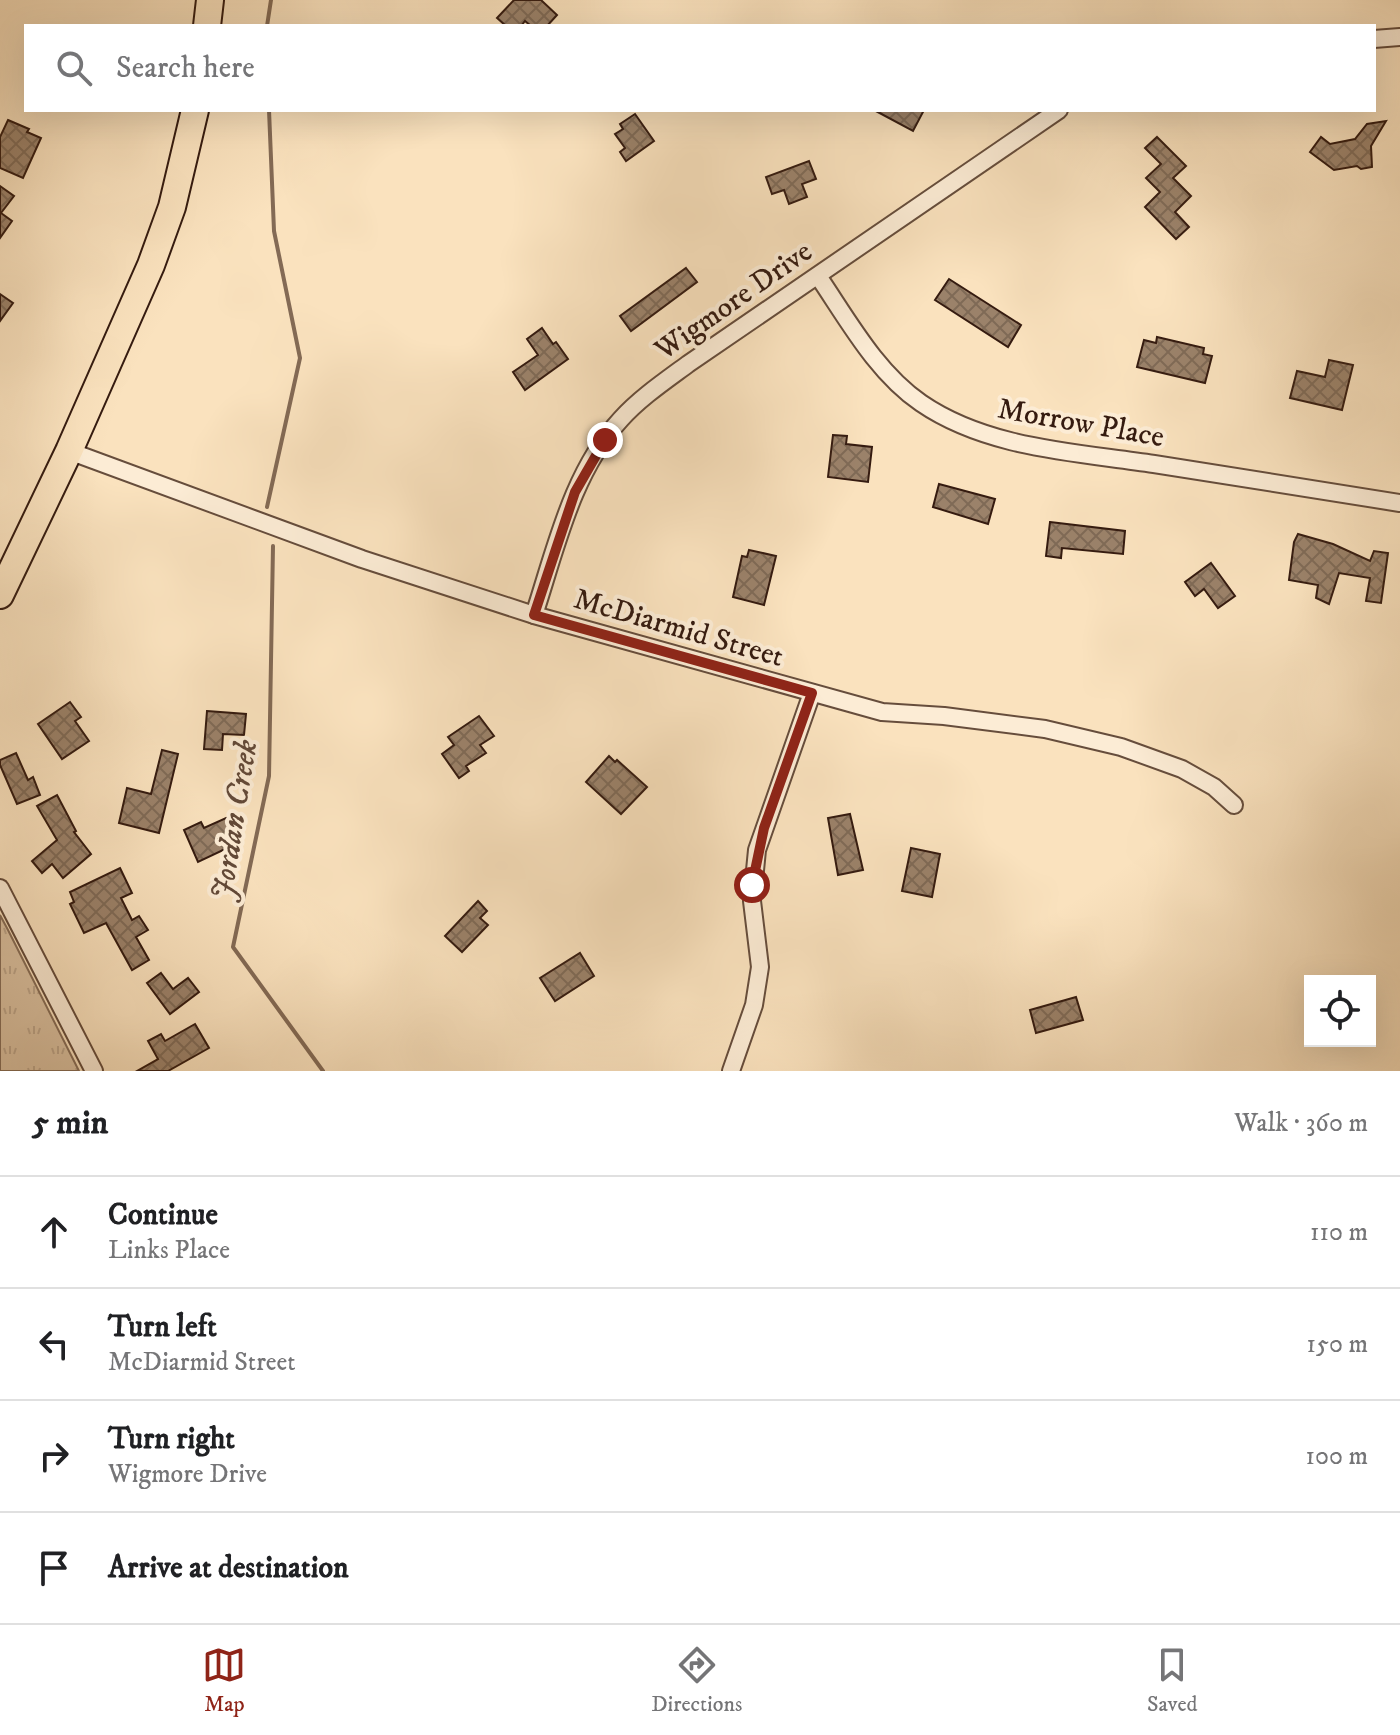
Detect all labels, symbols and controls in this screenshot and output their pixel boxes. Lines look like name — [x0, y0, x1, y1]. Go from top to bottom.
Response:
search box — [24, 24, 1376, 112]
icon: search — [52, 46, 96, 90]
text: Search here — [116, 50, 255, 87]
street label: Wigmore Drive — [647, 233, 820, 370]
street label: Morrow Place — [995, 391, 1167, 456]
route end — [587, 422, 623, 458]
street label: McDiarmid Street — [569, 581, 788, 676]
water label: Jordan Creek — [203, 736, 268, 904]
route start — [734, 867, 770, 903]
map controls — [1304, 975, 1376, 1047]
button: locate — [1304, 975, 1376, 1047]
text: 5 min — [32, 1102, 108, 1144]
text: Walk · 360 m — [1234, 1107, 1368, 1140]
text: Continue — [108, 1197, 218, 1234]
icon: ahead — [32, 1210, 76, 1254]
text: 110 m — [1310, 1216, 1368, 1249]
text: Links Place — [108, 1234, 230, 1267]
text: Turn left — [108, 1309, 217, 1346]
icon: left — [32, 1322, 76, 1366]
text: 150 m — [1307, 1328, 1368, 1361]
text: McDiarmid Street — [108, 1346, 296, 1379]
text: Turn right — [108, 1421, 235, 1458]
icon: right — [32, 1434, 76, 1478]
text: 100 m — [1305, 1440, 1368, 1473]
text: Wigmore Drive — [108, 1458, 267, 1491]
icon: arrive — [32, 1546, 76, 1590]
text: Arrive at destination — [108, 1550, 349, 1587]
tab: Map — [202, 1643, 246, 1718]
tab: Directions — [651, 1643, 742, 1718]
tab: Saved — [1147, 1643, 1198, 1718]

